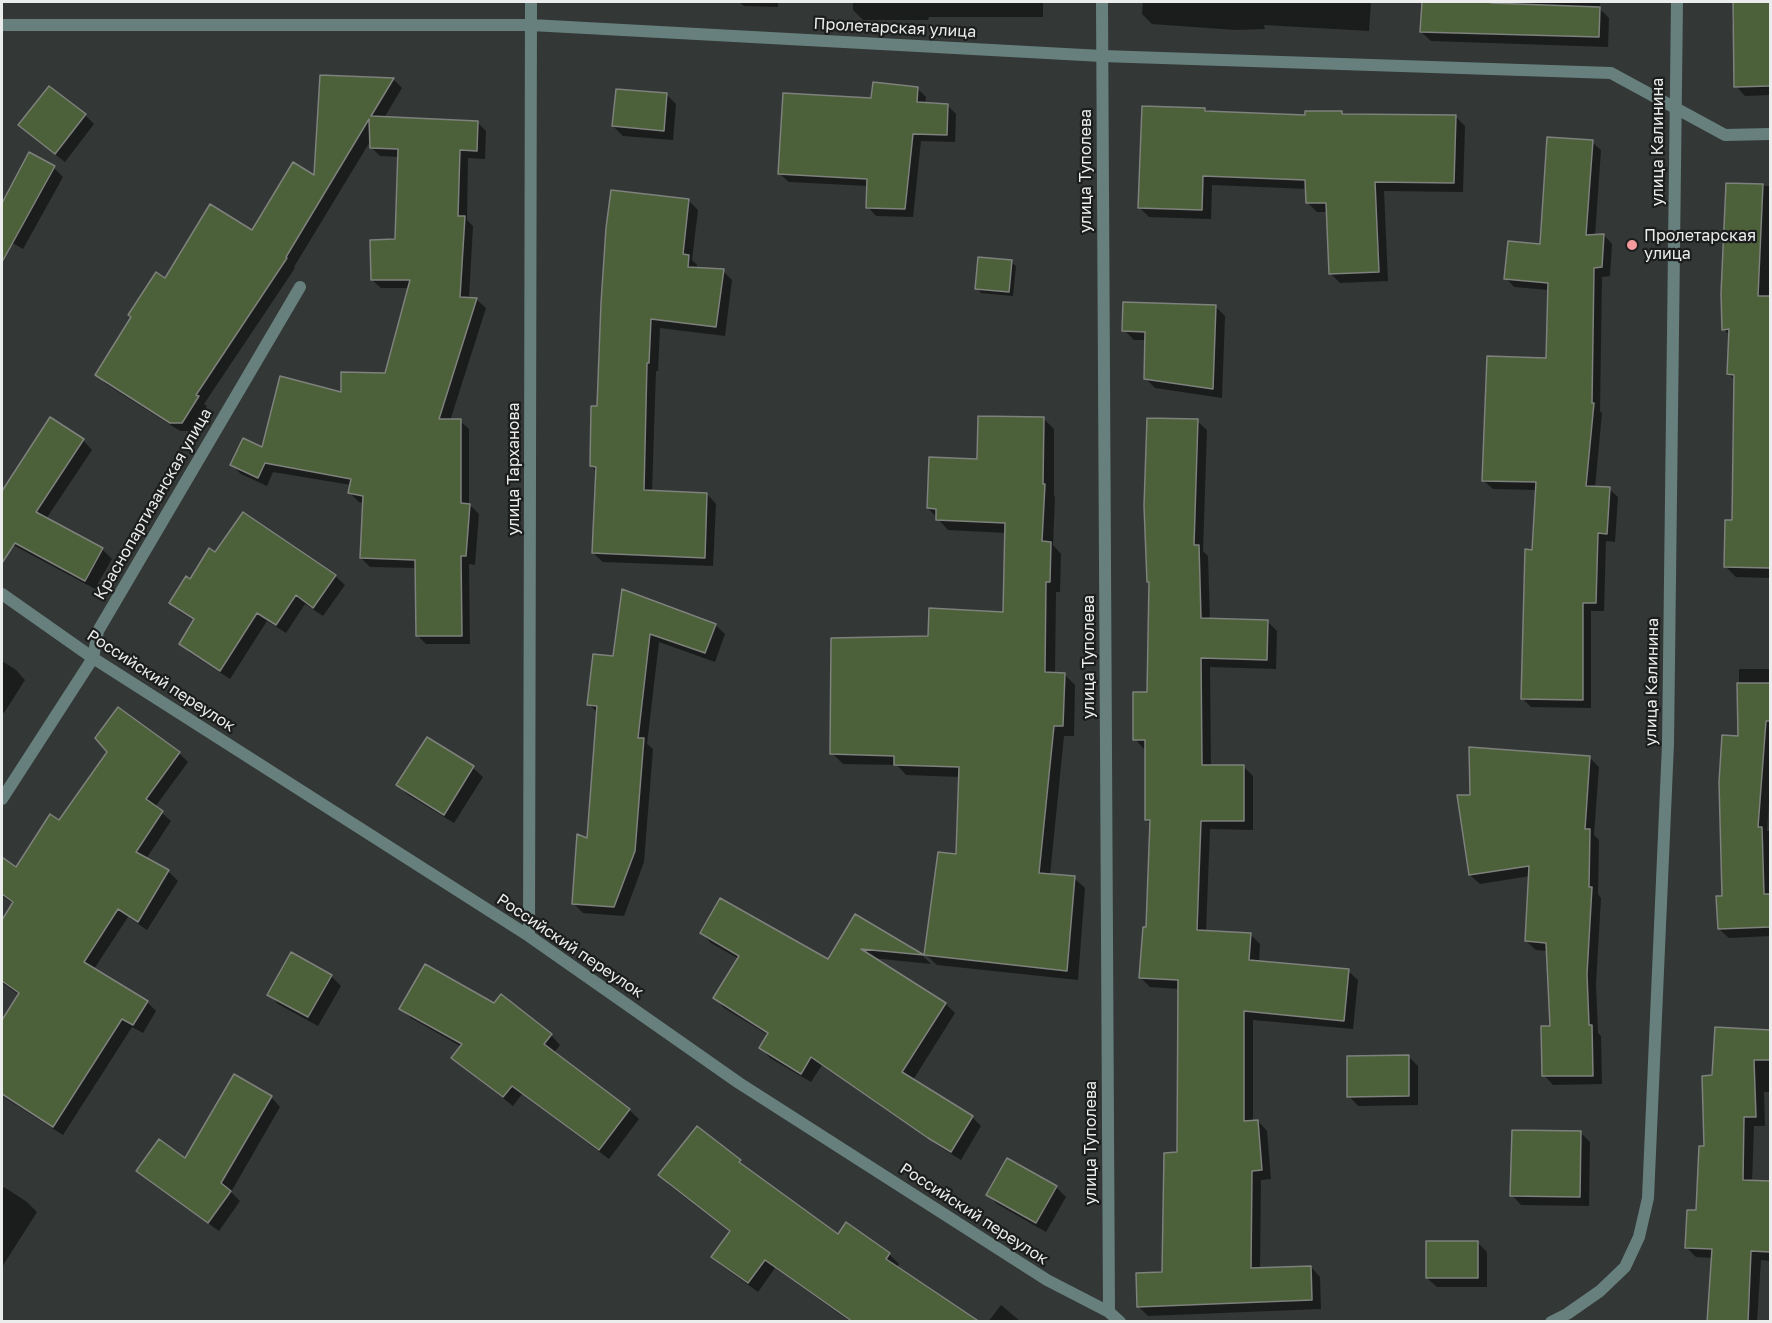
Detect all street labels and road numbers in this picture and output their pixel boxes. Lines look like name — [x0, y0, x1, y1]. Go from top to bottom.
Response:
street label: Пролетарская улица — [813, 14, 977, 42]
street label: улица Калинина — [1648, 78, 1668, 206]
street label: улица Туполева — [1076, 109, 1096, 233]
street label: улица Тарханова — [504, 402, 524, 536]
street label: Краснопартизанская улица — [90, 405, 216, 603]
street label: улица Туполева — [1079, 595, 1099, 719]
street label: улица Калинина — [1641, 618, 1663, 746]
street label: Российский переулок — [83, 626, 239, 736]
street label: Российский переулок — [493, 890, 647, 1002]
street label: улица Туполева — [1081, 1081, 1101, 1205]
street label: Российский переулок — [896, 1159, 1052, 1269]

